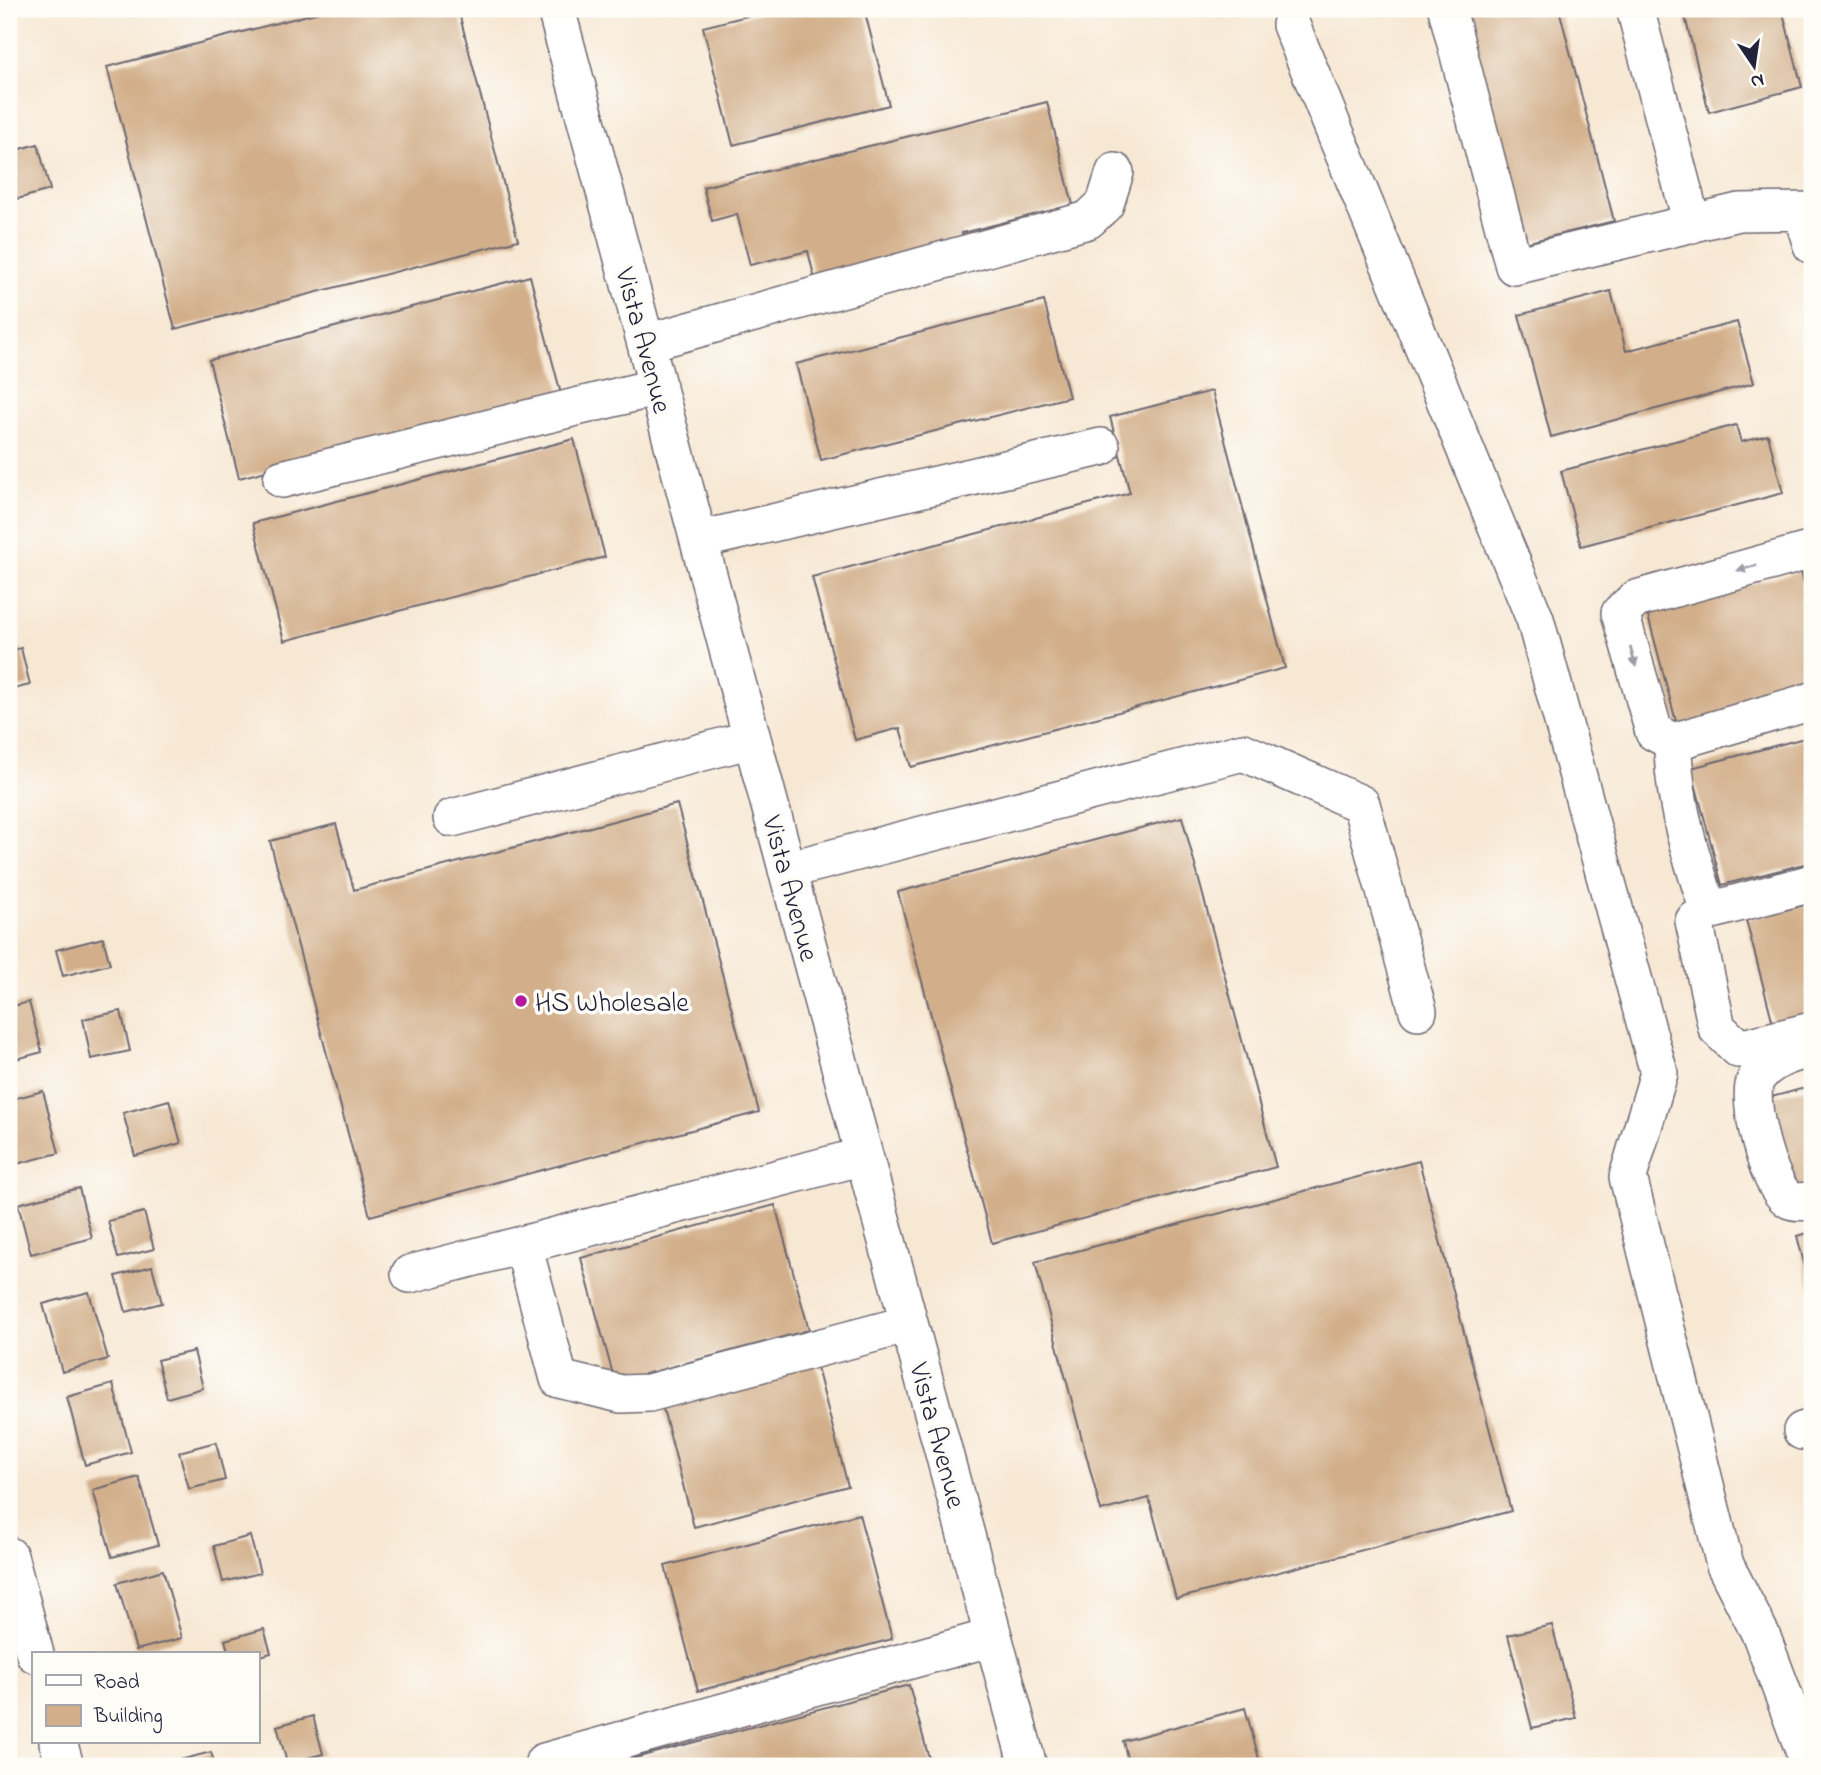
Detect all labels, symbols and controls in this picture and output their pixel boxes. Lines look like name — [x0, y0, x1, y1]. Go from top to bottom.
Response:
north arrow — [1720, 32, 1790, 102]
text: N — [1748, 66, 1767, 95]
street label: Vista Avenue — [602, 263, 681, 419]
one-way arrow — [1735, 563, 1757, 574]
one-way arrow — [1628, 647, 1638, 668]
street label: Vista Avenue — [749, 811, 828, 967]
place label: HS Wholesale — [535, 984, 689, 1025]
marker: HS Wholesale — [513, 993, 529, 1009]
street label: Vista Avenue — [896, 1358, 975, 1514]
legend — [32, 1652, 259, 1744]
text: Road — [94, 1668, 140, 1698]
text: Building — [93, 1702, 163, 1734]

